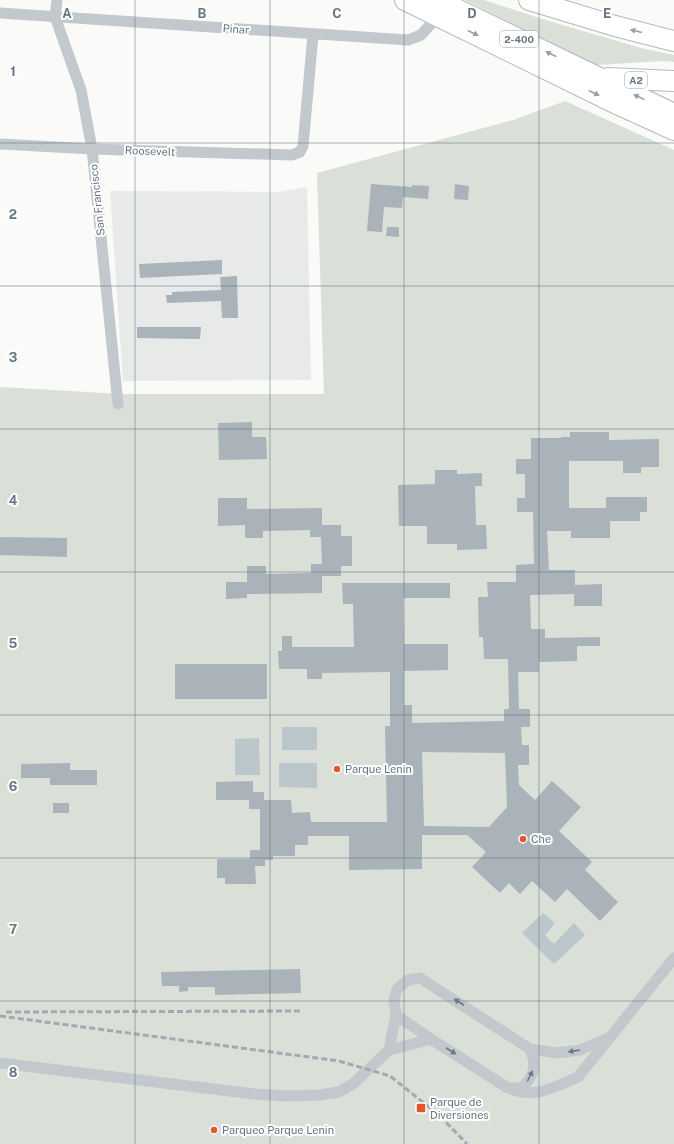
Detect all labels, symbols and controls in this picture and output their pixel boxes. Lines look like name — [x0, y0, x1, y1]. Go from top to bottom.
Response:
text: A — [62, 6, 72, 21]
text: B — [198, 6, 207, 21]
text: C — [332, 6, 342, 21]
text: D — [467, 6, 477, 21]
text: E — [603, 6, 611, 21]
street label: Pinar — [222, 22, 250, 36]
one-way arrow — [630, 28, 642, 34]
one-way arrow — [467, 30, 479, 36]
road number: 2-400 — [500, 31, 538, 47]
one-way arrow — [546, 51, 557, 57]
text: 1 — [10, 64, 16, 79]
road number: A2 — [625, 72, 647, 88]
one-way arrow — [589, 90, 600, 96]
one-way arrow — [633, 94, 645, 100]
street label: Roosevelt — [125, 144, 175, 158]
street label: San Francisco — [87, 164, 107, 236]
text: 2 — [9, 207, 17, 222]
text: 3 — [9, 350, 18, 365]
text: 4 — [9, 493, 18, 508]
text: 5 — [9, 636, 18, 651]
place label: Parque Lenin — [345, 763, 412, 775]
marker: Parque Lenin — [332, 764, 342, 774]
text: 6 — [9, 779, 18, 794]
place label: Che — [531, 833, 551, 845]
marker: Che — [518, 834, 528, 844]
text: 7 — [9, 922, 17, 937]
one-way arrow — [454, 998, 464, 1006]
one-way arrow — [445, 1048, 457, 1055]
one-way arrow — [568, 1048, 580, 1054]
text: 8 — [9, 1065, 18, 1080]
one-way arrow — [527, 1070, 533, 1082]
place label: Parque de Diversiones — [430, 1096, 489, 1121]
marker: Parque de Diversiones — [415, 1102, 427, 1114]
place label: Parqueo Parque Lenin — [222, 1124, 334, 1136]
marker: Parqueo Parque Lenin — [209, 1125, 219, 1135]

